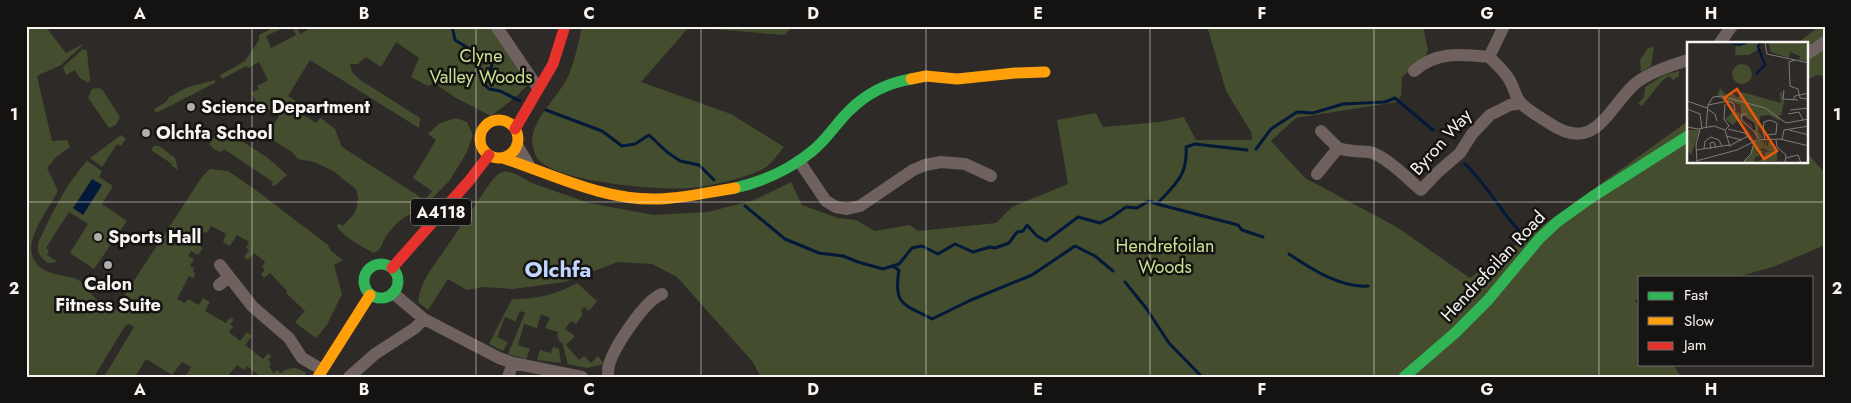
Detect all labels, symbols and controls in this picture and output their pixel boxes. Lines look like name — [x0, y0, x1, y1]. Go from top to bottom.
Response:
text: A — [133, 2, 146, 25]
text: B — [359, 2, 369, 25]
text: C — [583, 2, 595, 25]
text: D — [807, 2, 819, 25]
text: E — [1033, 2, 1043, 25]
text: F — [1258, 2, 1266, 25]
text: G — [1480, 2, 1494, 25]
text: H — [1705, 2, 1717, 25]
inset map — [1687, 42, 1808, 164]
park label: Clyne Valley Woods — [430, 43, 532, 90]
place label: Science Department — [201, 94, 370, 120]
marker: Science Department — [185, 101, 197, 113]
text: 1 — [10, 103, 18, 126]
street label: Byron Way — [1404, 103, 1478, 181]
text: 1 — [1833, 103, 1841, 126]
place label: Olchfa School — [156, 120, 273, 146]
marker: Olchfa School — [140, 127, 152, 139]
road number: A4118 — [411, 198, 471, 226]
street label: Hendrefoilan Road — [1435, 205, 1551, 327]
place label: Sports Hall — [108, 224, 201, 250]
marker: Sports Hall — [92, 231, 104, 243]
park label: Hendrefoilan Woods — [1116, 233, 1214, 280]
district label: Olchfa — [525, 253, 591, 285]
marker: Calon Fitness Suite — [102, 259, 114, 271]
place label: Calon Fitness Suite — [55, 271, 161, 318]
legend — [1638, 276, 1814, 366]
text: 2 — [9, 277, 19, 300]
text: 2 — [1832, 277, 1842, 300]
text: Fast — [1684, 284, 1708, 306]
text: Slow — [1684, 310, 1715, 332]
text: Jam — [1682, 334, 1707, 356]
text: A — [133, 378, 146, 401]
text: B — [359, 378, 369, 401]
text: C — [583, 378, 595, 401]
text: D — [807, 378, 819, 401]
text: E — [1033, 378, 1043, 401]
text: F — [1258, 378, 1266, 401]
text: G — [1480, 378, 1494, 401]
text: H — [1705, 378, 1717, 401]

